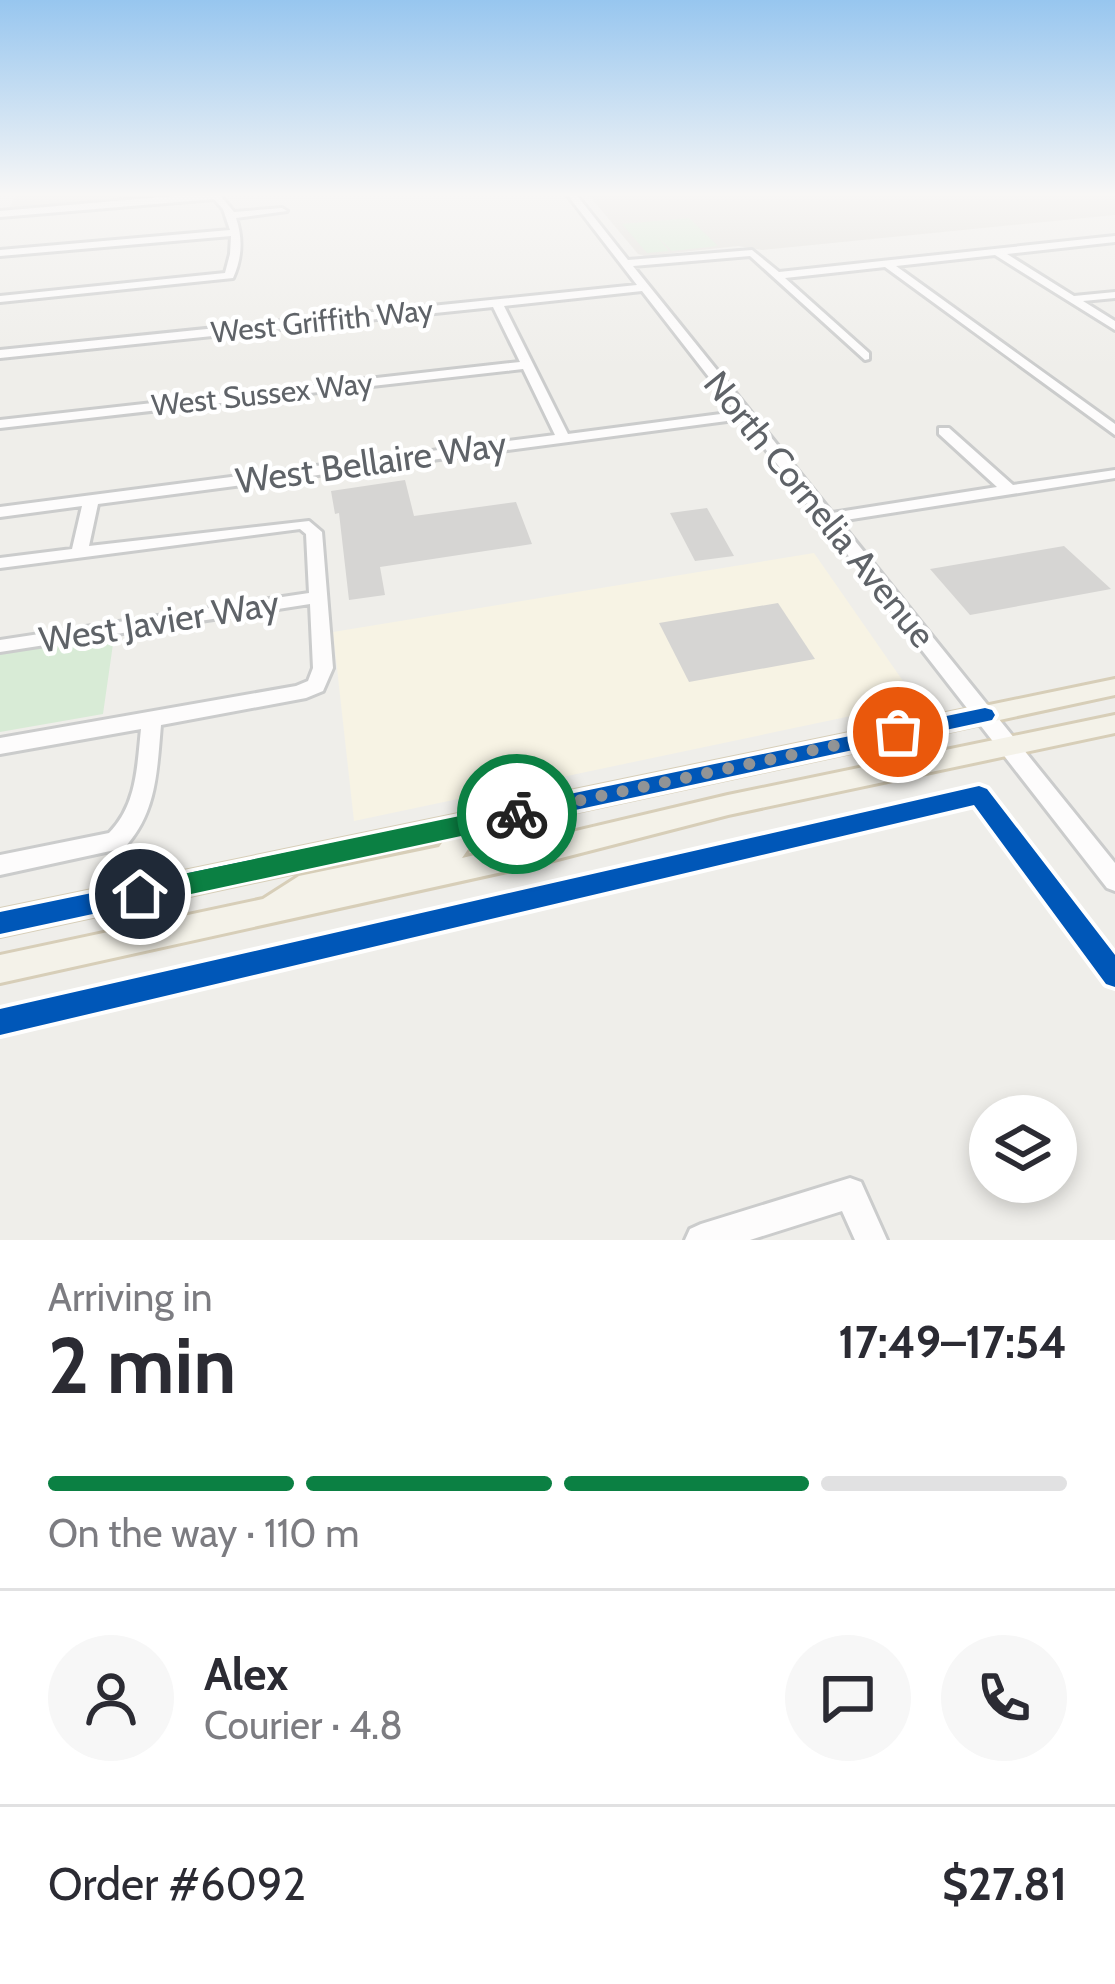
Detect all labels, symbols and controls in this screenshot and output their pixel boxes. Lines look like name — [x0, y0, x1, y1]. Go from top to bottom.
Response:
street label: West Griffith Way — [209, 291, 435, 351]
street label: North Cornelia Avenue — [695, 362, 945, 656]
street label: West Sussex Way — [150, 364, 374, 424]
street label: West Bellaire Way — [233, 421, 509, 503]
street label: West Javier Way — [36, 580, 282, 662]
pin — [847, 681, 949, 783]
icon: bag — [865, 699, 931, 765]
courier — [457, 754, 577, 874]
icon: bike — [484, 781, 550, 847]
pin — [89, 843, 191, 945]
icon: home — [107, 861, 173, 927]
map controls — [969, 1095, 1077, 1203]
button: layers — [969, 1095, 1077, 1203]
text: Arriving in — [48, 1273, 212, 1321]
text: 17:49–17:54 — [838, 1315, 1067, 1369]
text: 2 min — [48, 1318, 236, 1413]
text: On the way · 110 m — [48, 1509, 360, 1557]
button: person — [48, 1635, 174, 1761]
button: chat — [785, 1635, 911, 1761]
button: phone — [941, 1635, 1067, 1761]
text: Alex — [204, 1647, 288, 1701]
text: Courier · 4.8 — [204, 1701, 403, 1749]
text: Order #6092 — [48, 1857, 306, 1911]
text: $27.81 — [942, 1857, 1067, 1911]

